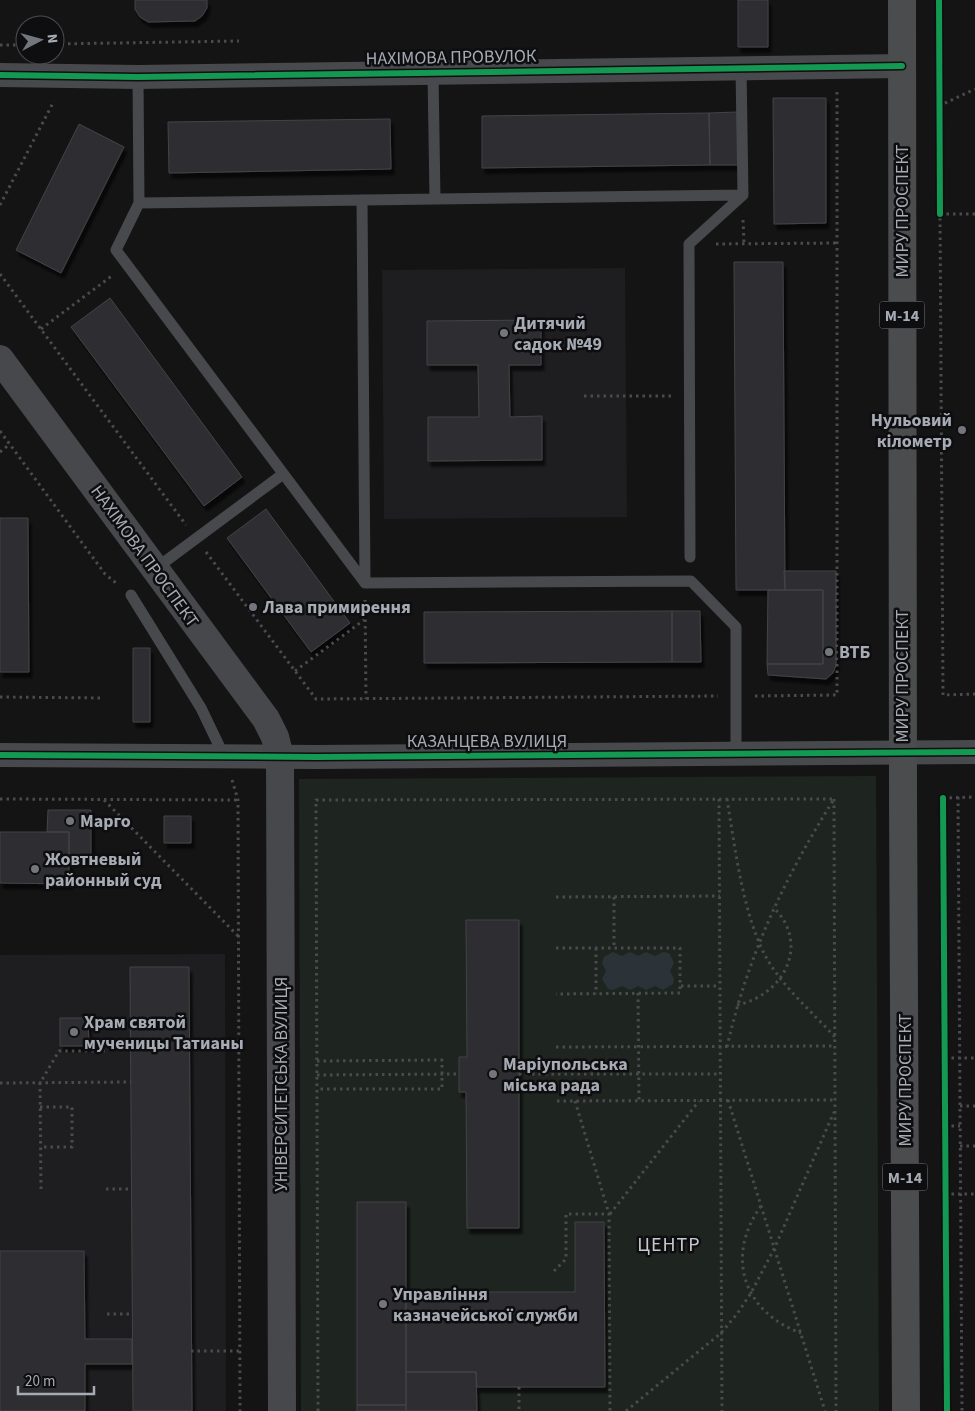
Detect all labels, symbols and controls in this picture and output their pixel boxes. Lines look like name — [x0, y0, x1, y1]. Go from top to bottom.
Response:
north arrow — [15, 15, 65, 65]
text: N — [42, 33, 62, 44]
street label: НАХІМОВА ПРОВУЛОК — [365, 44, 537, 71]
street label: МИРУ ПРОСПЕКТ — [890, 144, 915, 277]
road number: М-14 — [880, 302, 924, 328]
place label: Дитячий садок №49 — [514, 311, 602, 357]
marker: Дитячий садок №49 — [498, 327, 510, 339]
place label: Нульовий кілометр — [871, 408, 952, 454]
marker: Нульовий кілометр — [956, 424, 968, 436]
street label: НАХІМОВА ПРОСПЕКТ — [85, 480, 205, 633]
place label: Лава примирення — [262, 595, 411, 620]
marker: Лава примирення — [247, 601, 259, 613]
street label: МИРУ ПРОСПЕКТ — [890, 609, 915, 742]
place label: ВТБ — [839, 640, 870, 665]
marker: ВТБ — [823, 646, 835, 658]
street label: КАЗАНЦЕВА ВУЛИЦЯ — [407, 729, 567, 754]
place label: Марго — [80, 809, 131, 834]
marker: Марго — [64, 815, 76, 827]
place label: Жовтневый районный суд — [45, 847, 162, 893]
marker: Жовтневый районный суд — [29, 863, 41, 875]
street label: УНІВЕРСИТЕТСЬКА ВУЛИЦЯ — [269, 977, 294, 1191]
place label: Храм святой мученицы Татианы — [84, 1010, 244, 1056]
street label: МИРУ ПРОСПЕКТ — [893, 1013, 918, 1146]
marker: Храм святой мученицы Татианы — [68, 1026, 80, 1038]
place label: Маріупольська міська рада — [503, 1052, 628, 1098]
marker: Маріупольська міська рада — [487, 1068, 499, 1080]
road number: М-14 — [882, 1164, 928, 1190]
district label: ЦЕНТР — [637, 1231, 701, 1259]
place label: Управління казначейської служби — [393, 1282, 578, 1328]
marker: Управління казначейської служби — [377, 1298, 389, 1310]
scale bar — [18, 1364, 94, 1396]
text: 20 m — [25, 1371, 55, 1392]

